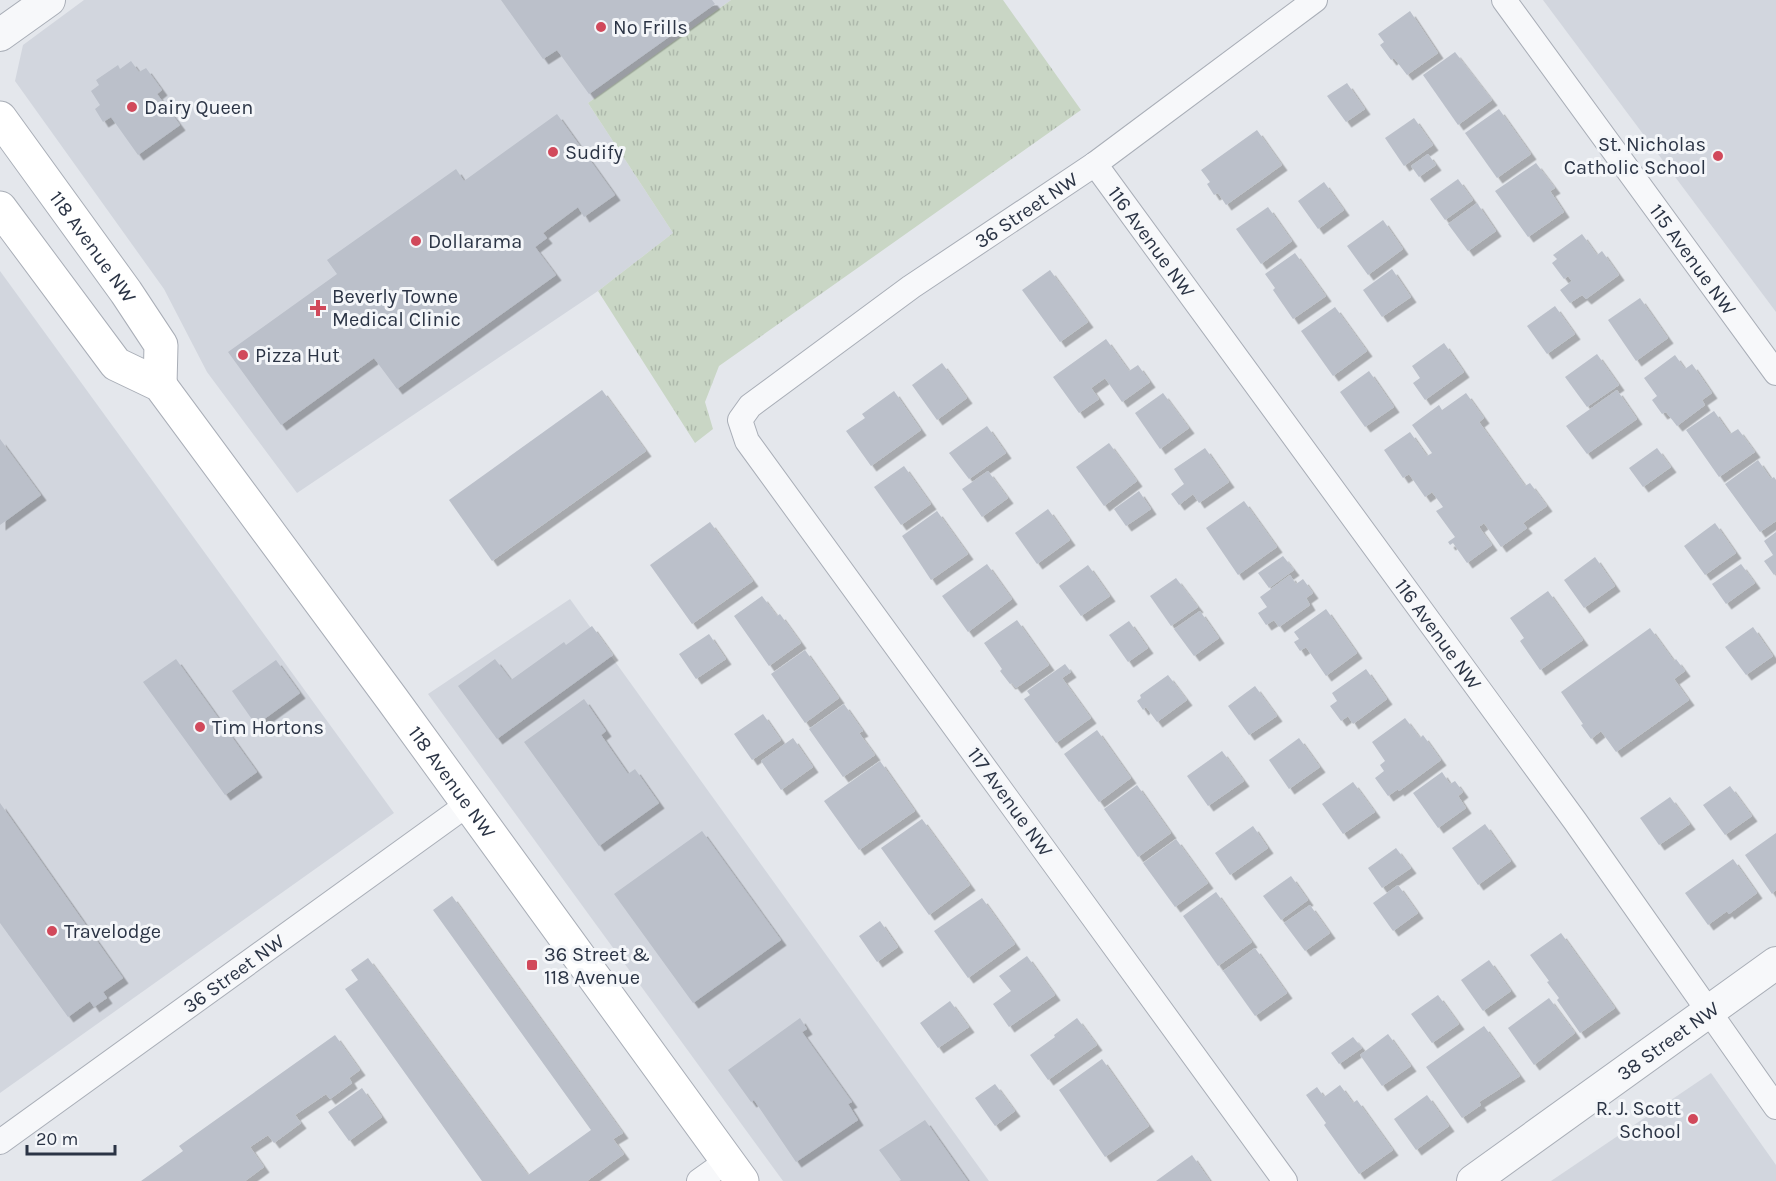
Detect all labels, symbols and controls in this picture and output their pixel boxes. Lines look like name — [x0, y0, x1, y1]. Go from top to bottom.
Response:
place label: No Frills — [613, 16, 688, 39]
marker: No Frills — [594, 20, 608, 34]
place label: Dairy Queen — [144, 96, 253, 119]
marker: Dairy Queen — [125, 100, 139, 114]
place label: St. Nicholas Catholic School — [1564, 133, 1706, 179]
place label: Sudify — [565, 141, 623, 164]
marker: Sudify — [546, 145, 560, 159]
marker: St. Nicholas Catholic School — [1711, 149, 1725, 163]
street label: 36 Street NW — [970, 167, 1082, 253]
street label: 116 Avenue NW — [1104, 182, 1200, 302]
street label: 118 Avenue NW — [45, 186, 141, 307]
street label: 115 Avenue NW — [1645, 199, 1741, 319]
place label: Dollarama — [428, 230, 522, 253]
marker: Dollarama — [409, 234, 423, 248]
place label: Beverly Towne Medical Clinic — [332, 285, 461, 331]
marker: Beverly Towne Medical Clinic — [309, 299, 327, 317]
place label: Pizza Hut — [255, 344, 340, 367]
marker: Pizza Hut — [236, 348, 250, 362]
street label: 116 Avenue NW — [1390, 574, 1487, 694]
place label: Tim Hortons — [212, 716, 324, 739]
marker: Tim Hortons — [193, 720, 207, 734]
street label: 118 Avenue NW — [404, 722, 500, 842]
street label: 117 Avenue NW — [963, 743, 1057, 861]
place label: Travelodge — [64, 920, 161, 943]
marker: Travelodge — [45, 924, 59, 938]
street label: 36 Street NW — [178, 929, 289, 1018]
place label: 36 Street & 118 Avenue — [544, 943, 650, 989]
marker: 36 Street & 118 Avenue — [525, 958, 539, 972]
street label: 38 Street NW — [1612, 996, 1723, 1085]
place label: R. J. Scott School — [1596, 1097, 1681, 1143]
marker: R. J. Scott School — [1686, 1112, 1700, 1126]
scale bar — [27, 1118, 116, 1156]
text: 20 m — [36, 1128, 78, 1150]

